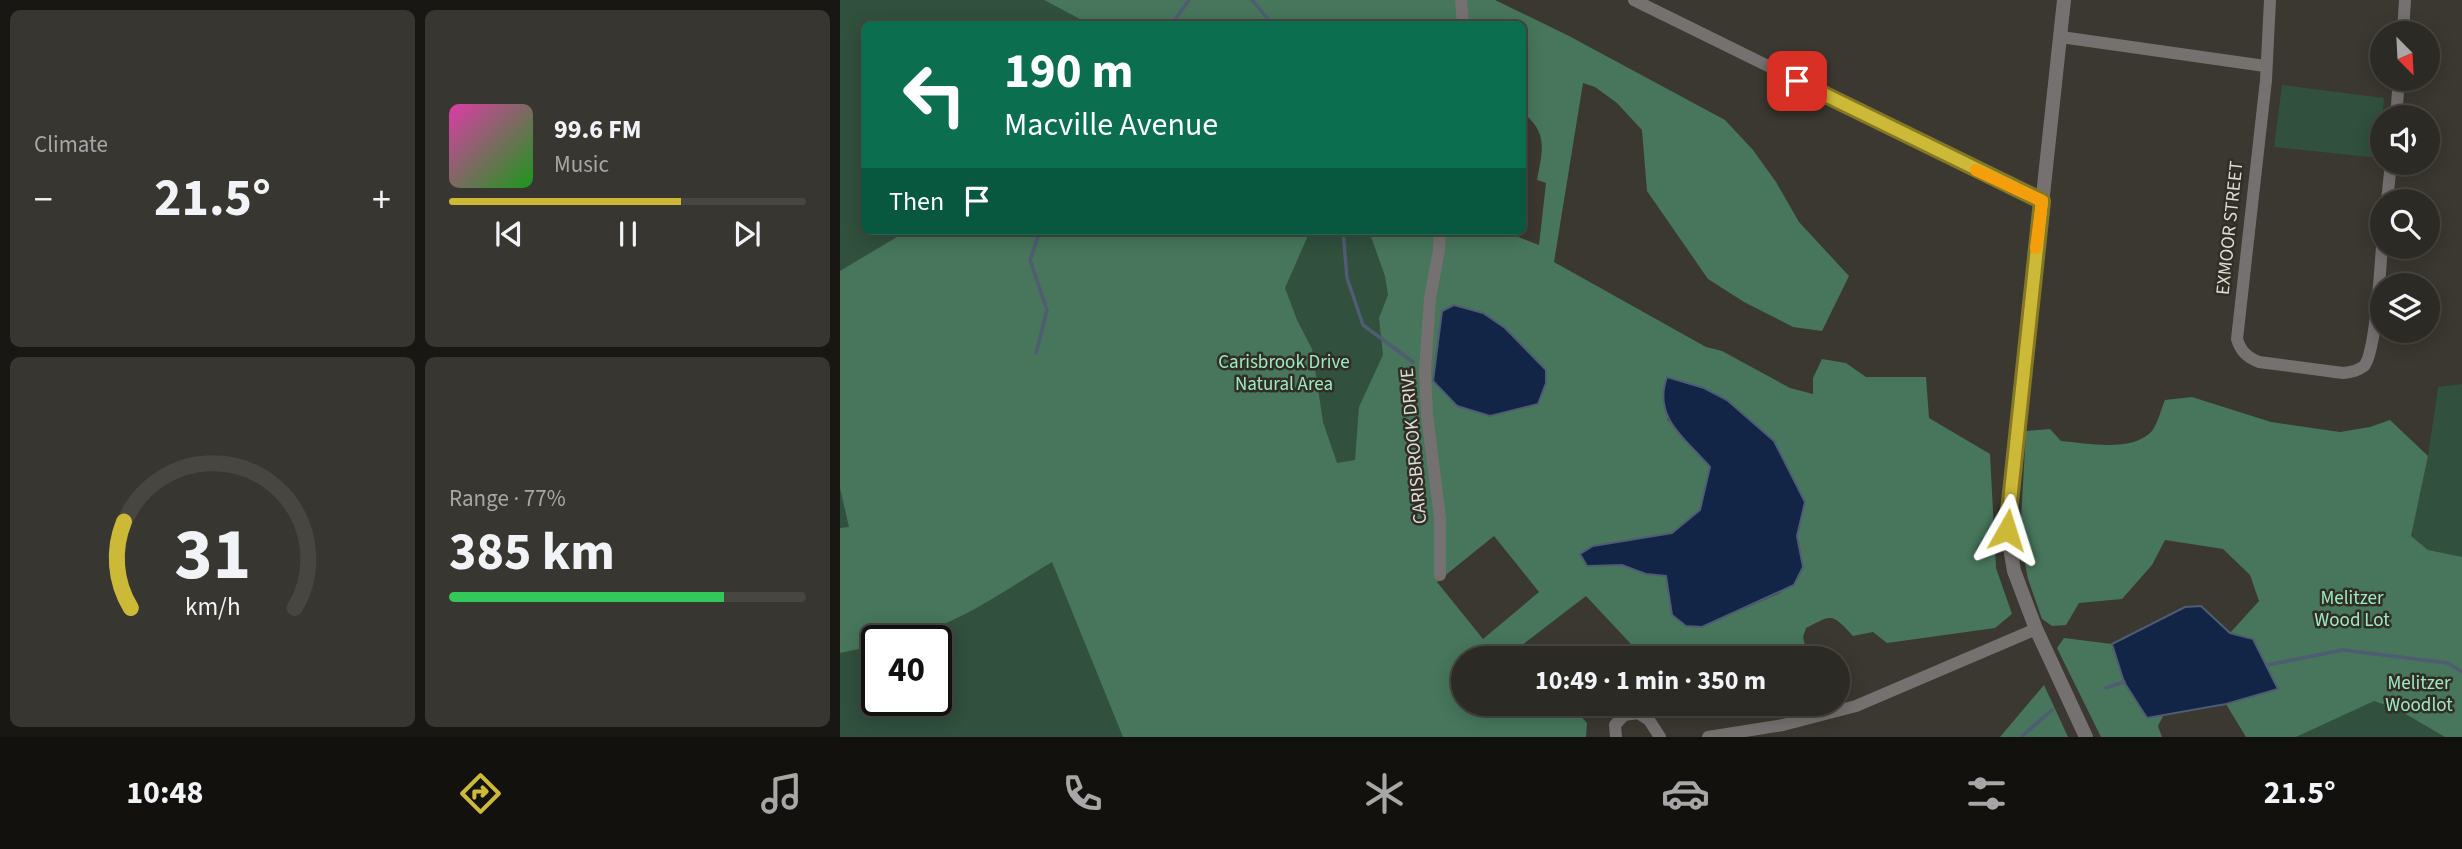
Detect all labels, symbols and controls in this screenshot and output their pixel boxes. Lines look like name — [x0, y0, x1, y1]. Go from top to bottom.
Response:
north arrow — [2370, 21, 2440, 91]
map controls — [2370, 21, 2440, 343]
text: 190 m — [1004, 37, 1133, 107]
icon: left — [889, 49, 980, 140]
pin — [1767, 51, 1827, 111]
icon: arrive — [1778, 62, 1816, 100]
text: Macville Avenue — [1004, 102, 1218, 148]
button: sound — [2370, 105, 2440, 175]
text: 99.6 FM — [554, 111, 642, 148]
text: Climate — [34, 128, 108, 161]
text: Music — [554, 148, 609, 181]
street label: EXMOOR STREET — [2210, 160, 2250, 296]
text: 21.5° — [154, 162, 271, 236]
text: − — [34, 173, 53, 227]
text: + — [372, 173, 391, 227]
icon: arrive — [958, 182, 996, 220]
text: Then — [889, 183, 944, 220]
button: search — [2370, 189, 2440, 259]
icon: previous — [490, 215, 528, 253]
icon: pause — [609, 215, 647, 253]
icon: next — [728, 215, 766, 253]
button: layers — [2370, 273, 2440, 343]
park label: Carisbrook Drive Natural Area — [1218, 349, 1350, 398]
street label: CARISBROOK DRIVE — [1394, 367, 1434, 525]
text: Range · 77% — [449, 482, 566, 515]
position arrow — [1970, 493, 2044, 567]
text: 31 — [174, 503, 251, 607]
text: 385 km — [449, 516, 615, 590]
park label: Melitzer Wood Lot — [2314, 585, 2390, 634]
text: km/h — [185, 589, 240, 625]
speed limit sign: 40 — [861, 625, 952, 716]
text: 10:49 · 1 min · 350 m — [1535, 662, 1766, 699]
park label: Melitzer Woodlot — [2385, 670, 2453, 719]
icon: directions — [456, 769, 505, 818]
icon: music — [757, 769, 806, 818]
icon: phone — [1058, 769, 1107, 818]
icon: climate — [1360, 769, 1409, 818]
icon: car — [1661, 769, 1710, 818]
icon: filters — [1962, 769, 2011, 818]
text: 10:48 — [126, 770, 203, 816]
text: 21.5° — [2264, 770, 2336, 816]

